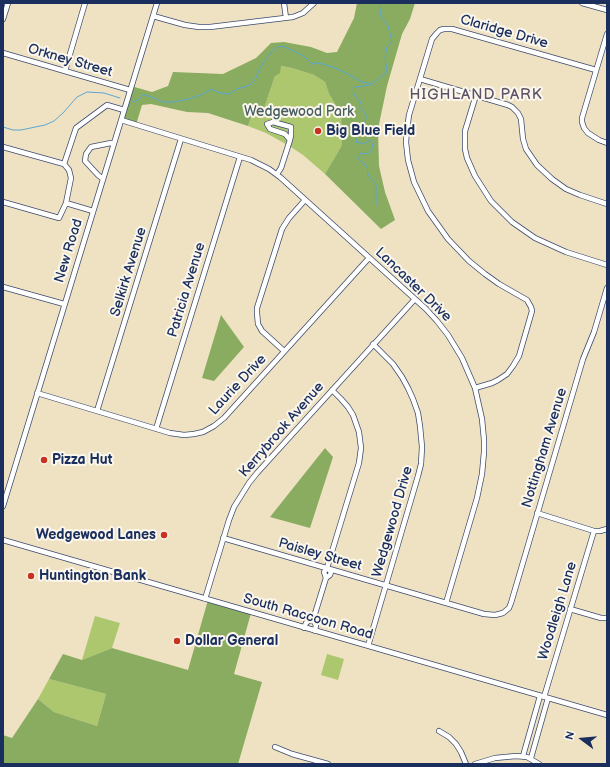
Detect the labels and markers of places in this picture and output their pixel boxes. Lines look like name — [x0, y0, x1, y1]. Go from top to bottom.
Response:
place label: Big Blue Field — [326, 123, 415, 139]
marker: Big Blue Field — [313, 126, 323, 136]
place label: Pizza Hut — [52, 452, 112, 468]
marker: Pizza Hut — [39, 455, 49, 465]
place label: Wedgewood Lanes — [36, 527, 156, 543]
marker: Wedgewood Lanes — [159, 530, 169, 540]
place label: Huntington Bank — [39, 568, 146, 584]
marker: Huntington Bank — [26, 571, 36, 581]
place label: Dollar General — [185, 633, 278, 649]
marker: Dollar General — [172, 636, 182, 646]

